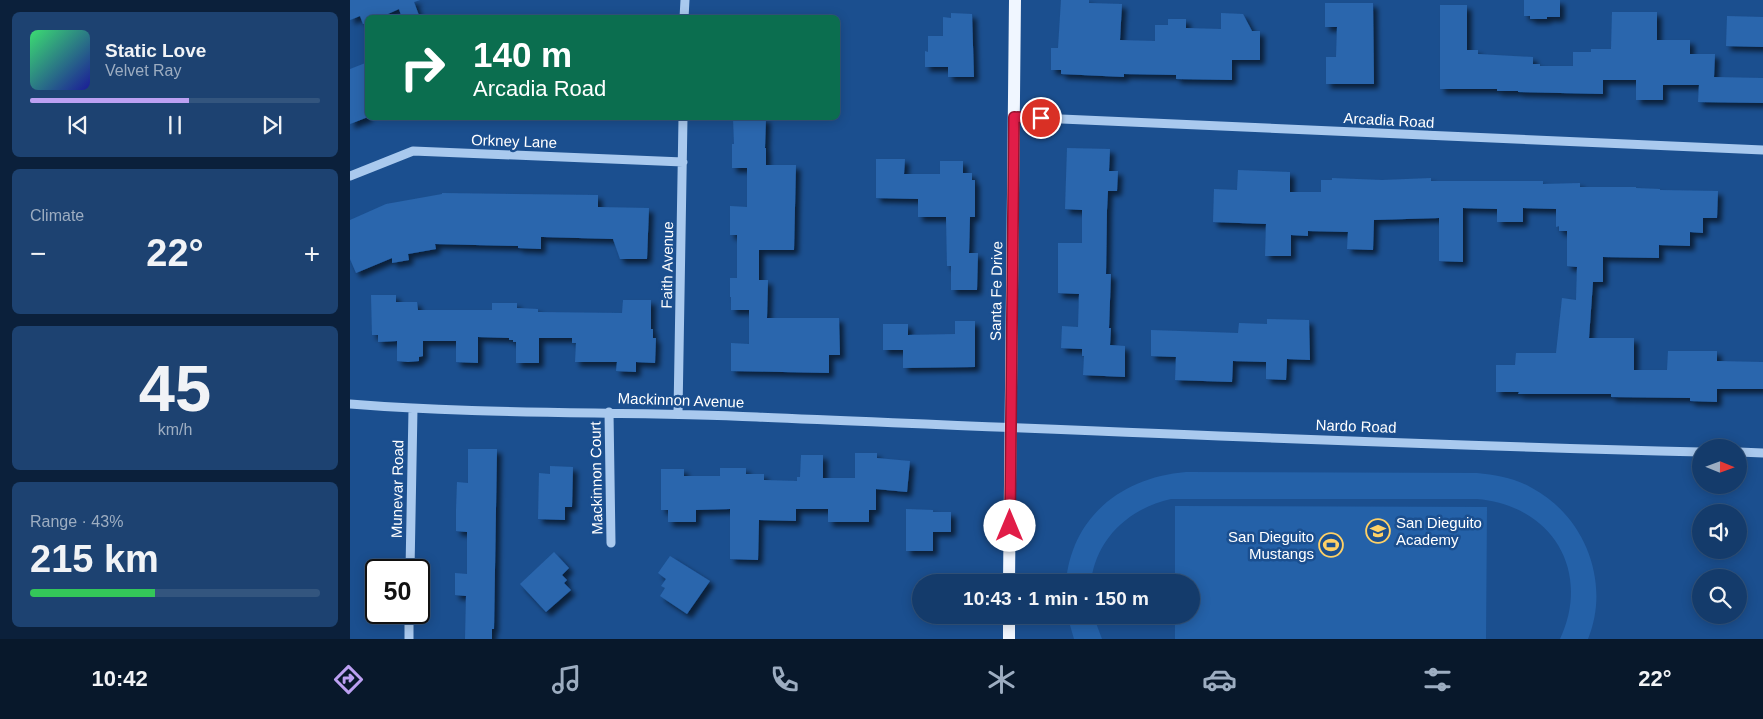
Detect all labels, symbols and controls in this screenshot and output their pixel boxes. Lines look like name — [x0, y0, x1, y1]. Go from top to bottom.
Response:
icon: right — [390, 35, 455, 100]
text: 140 m — [473, 35, 572, 74]
text: Static Love — [105, 40, 206, 61]
text: Velvet Ray — [105, 62, 181, 79]
text: Arcadia Road — [473, 76, 606, 101]
pin — [1020, 97, 1062, 139]
icon: arrive — [1027, 104, 1055, 132]
street label: Arcadia Road — [1343, 109, 1435, 131]
icon: previous — [64, 111, 92, 139]
icon: pause — [161, 111, 189, 139]
icon: next — [258, 111, 286, 139]
street label: Orkney Lane — [471, 131, 557, 151]
text: Climate — [30, 207, 84, 224]
street label: Faith Avenue — [658, 221, 676, 309]
text: 22° — [146, 232, 204, 274]
text: − — [30, 238, 46, 269]
text: + — [304, 238, 320, 269]
street label: Santa Fe Drive — [987, 241, 1005, 341]
text: 45 — [139, 352, 211, 425]
street label: Mackinnon Avenue — [617, 389, 745, 411]
street label: Nardo Road — [1315, 416, 1397, 436]
street label: Mackinnon Court — [586, 420, 605, 535]
text: km/h — [158, 421, 192, 438]
north arrow — [1692, 439, 1748, 494]
map controls — [1692, 439, 1747, 624]
street label: Munevar Road — [388, 440, 406, 538]
position arrow — [983, 499, 1035, 551]
button: sound — [1692, 504, 1747, 559]
text: Range · 43% — [30, 513, 123, 530]
place label: San Dieguito Academy — [1396, 514, 1482, 548]
school or university icon: San Dieguito Academy — [1365, 518, 1391, 544]
place label: San Dieguito Mustangs — [1228, 528, 1314, 562]
sports icon: San Dieguito Mustangs — [1318, 532, 1344, 558]
text: 215 km — [30, 538, 159, 580]
speed limit sign: 50 — [365, 559, 430, 624]
button: search — [1692, 569, 1747, 624]
text: 10:43 · 1 min · 150 m — [963, 588, 1149, 609]
icon: directions — [331, 662, 366, 697]
icon: music — [549, 662, 584, 697]
icon: phone — [767, 662, 802, 697]
icon: climate — [984, 662, 1019, 697]
icon: car — [1202, 662, 1237, 697]
icon: filters — [1420, 662, 1455, 697]
text: 10:42 — [91, 666, 148, 691]
text: 22° — [1638, 666, 1671, 691]

